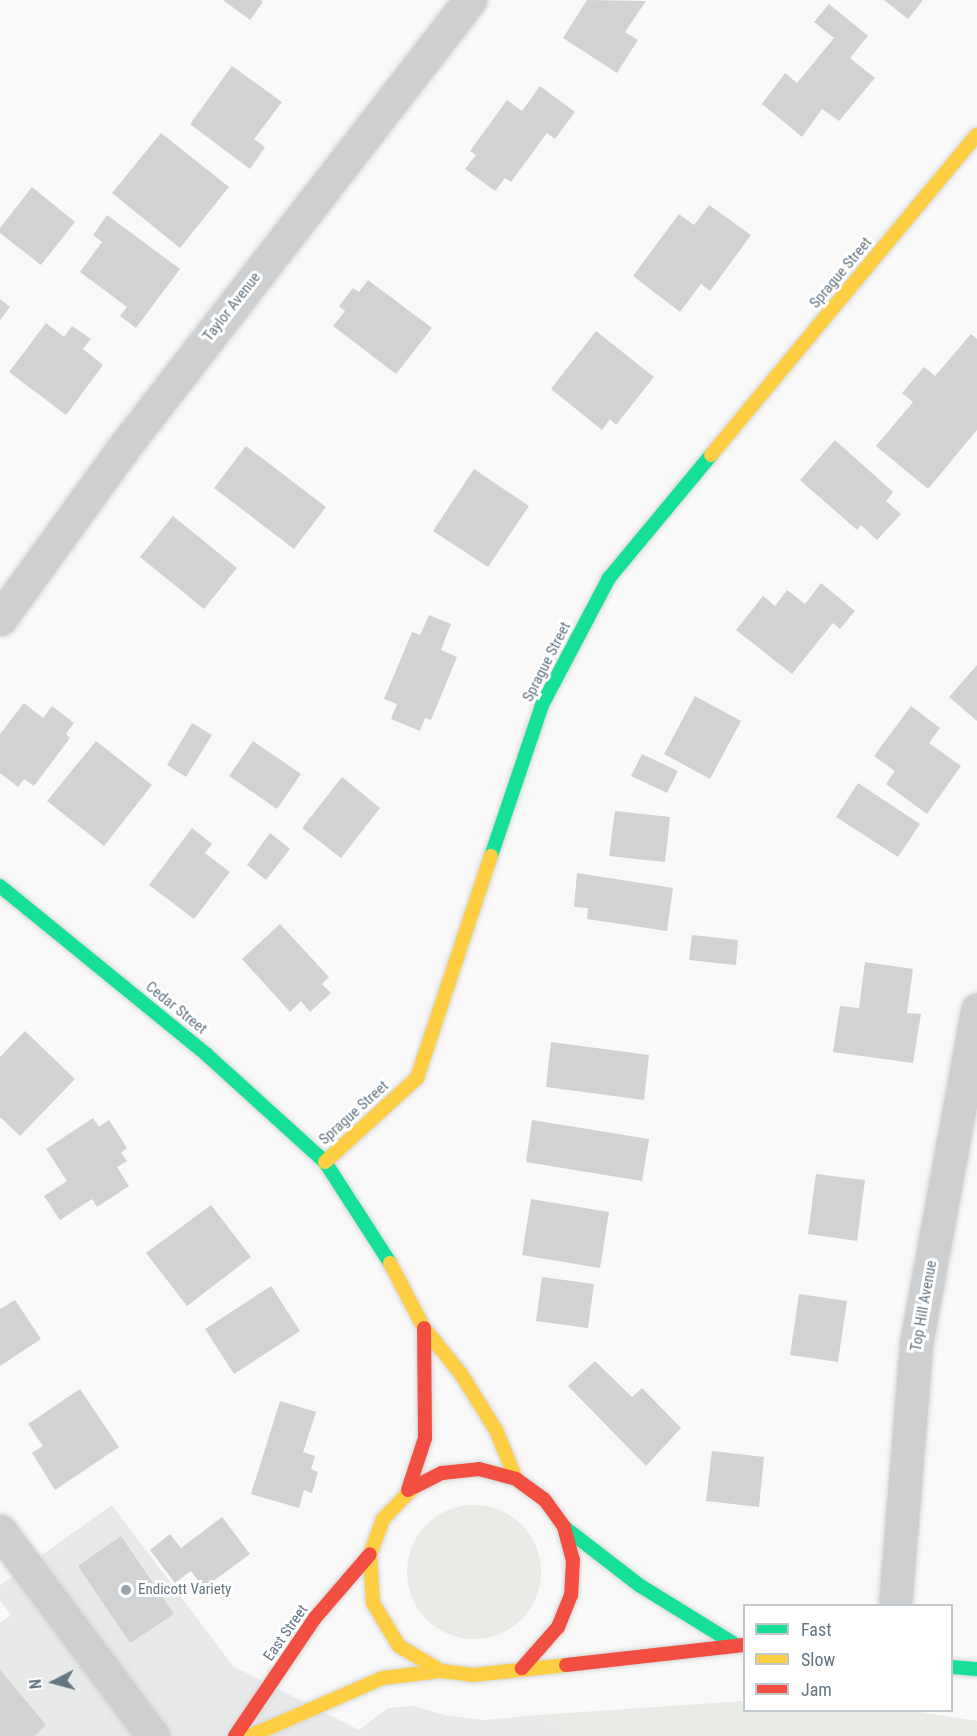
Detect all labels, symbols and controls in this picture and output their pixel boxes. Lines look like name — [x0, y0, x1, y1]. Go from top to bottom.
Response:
street label: Sprague Street — [806, 234, 876, 312]
street label: Taylor Avenue — [200, 269, 264, 345]
street label: Sprague Street — [519, 619, 575, 705]
street label: Cedar Street — [142, 978, 210, 1038]
street label: Sprague Street — [316, 1077, 392, 1149]
street label: Top Hill Avenue — [907, 1259, 941, 1353]
place label: Endicott Variety — [138, 1581, 231, 1599]
marker: Endicott Variety — [119, 1583, 133, 1597]
street label: East Street — [260, 1601, 312, 1665]
legend — [743, 1604, 953, 1712]
text: Fast — [801, 1619, 832, 1640]
text: Slow — [801, 1649, 835, 1670]
north arrow — [24, 1652, 84, 1712]
text: N — [26, 1678, 46, 1690]
text: Jam — [801, 1679, 832, 1700]

